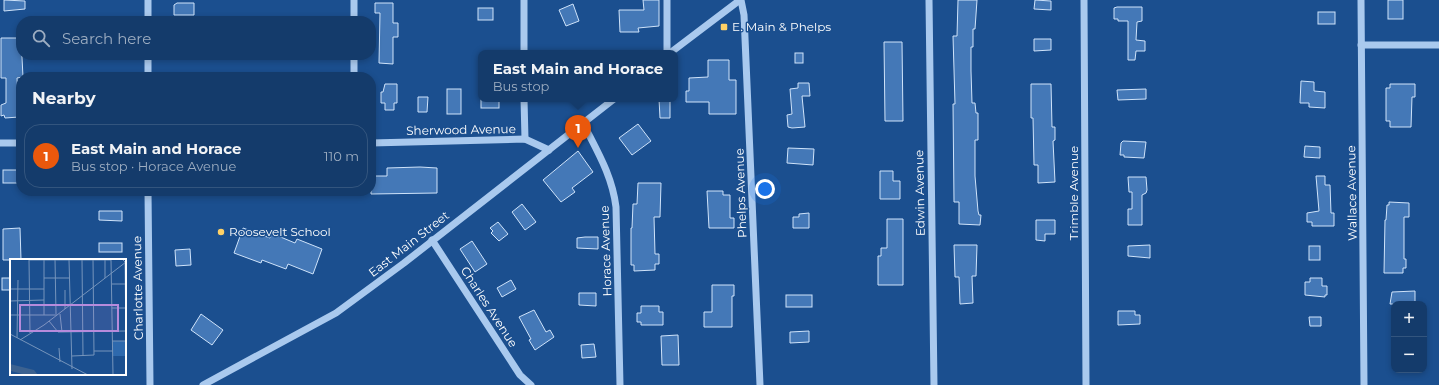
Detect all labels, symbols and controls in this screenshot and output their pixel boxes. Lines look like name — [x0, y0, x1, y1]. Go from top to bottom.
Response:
search box — [16, 16, 376, 60]
place label: E. Main & Phelps — [732, 19, 831, 34]
marker: E. Main & Phelps — [719, 22, 729, 32]
icon: search — [30, 27, 52, 49]
text: Search here — [62, 29, 151, 48]
popup — [478, 50, 678, 102]
text: East Main and Horace — [493, 59, 663, 78]
text: Bus stop — [493, 78, 549, 94]
text: Nearby — [32, 88, 96, 108]
pin: 1 — [565, 115, 591, 148]
street label: Sherwood Avenue — [406, 121, 516, 138]
text: East Main and Horace — [71, 139, 241, 158]
street label: Wallace Avenue — [1343, 145, 1360, 241]
street label: Trimble Avenue — [1066, 146, 1081, 240]
text: 1 — [43, 148, 49, 164]
text: 110 m — [324, 148, 359, 164]
street label: Phelps Avenue — [731, 148, 750, 238]
street label: Edwin Avenue — [911, 150, 928, 236]
text: Bus stop · Horace Avenue — [71, 158, 236, 174]
your location — [755, 179, 775, 199]
street label: Horace Avenue — [596, 205, 615, 297]
street label: East Main Street — [365, 207, 452, 280]
place label: Roosevelt School — [229, 224, 331, 239]
marker: Roosevelt School — [216, 227, 226, 237]
street label: Charlotte Avenue — [129, 236, 146, 340]
inset map — [10, 259, 126, 375]
street label: Charles Avenue — [458, 264, 521, 350]
map controls — [1391, 301, 1427, 373]
button: + — [1391, 301, 1427, 337]
button: − — [1391, 337, 1427, 373]

